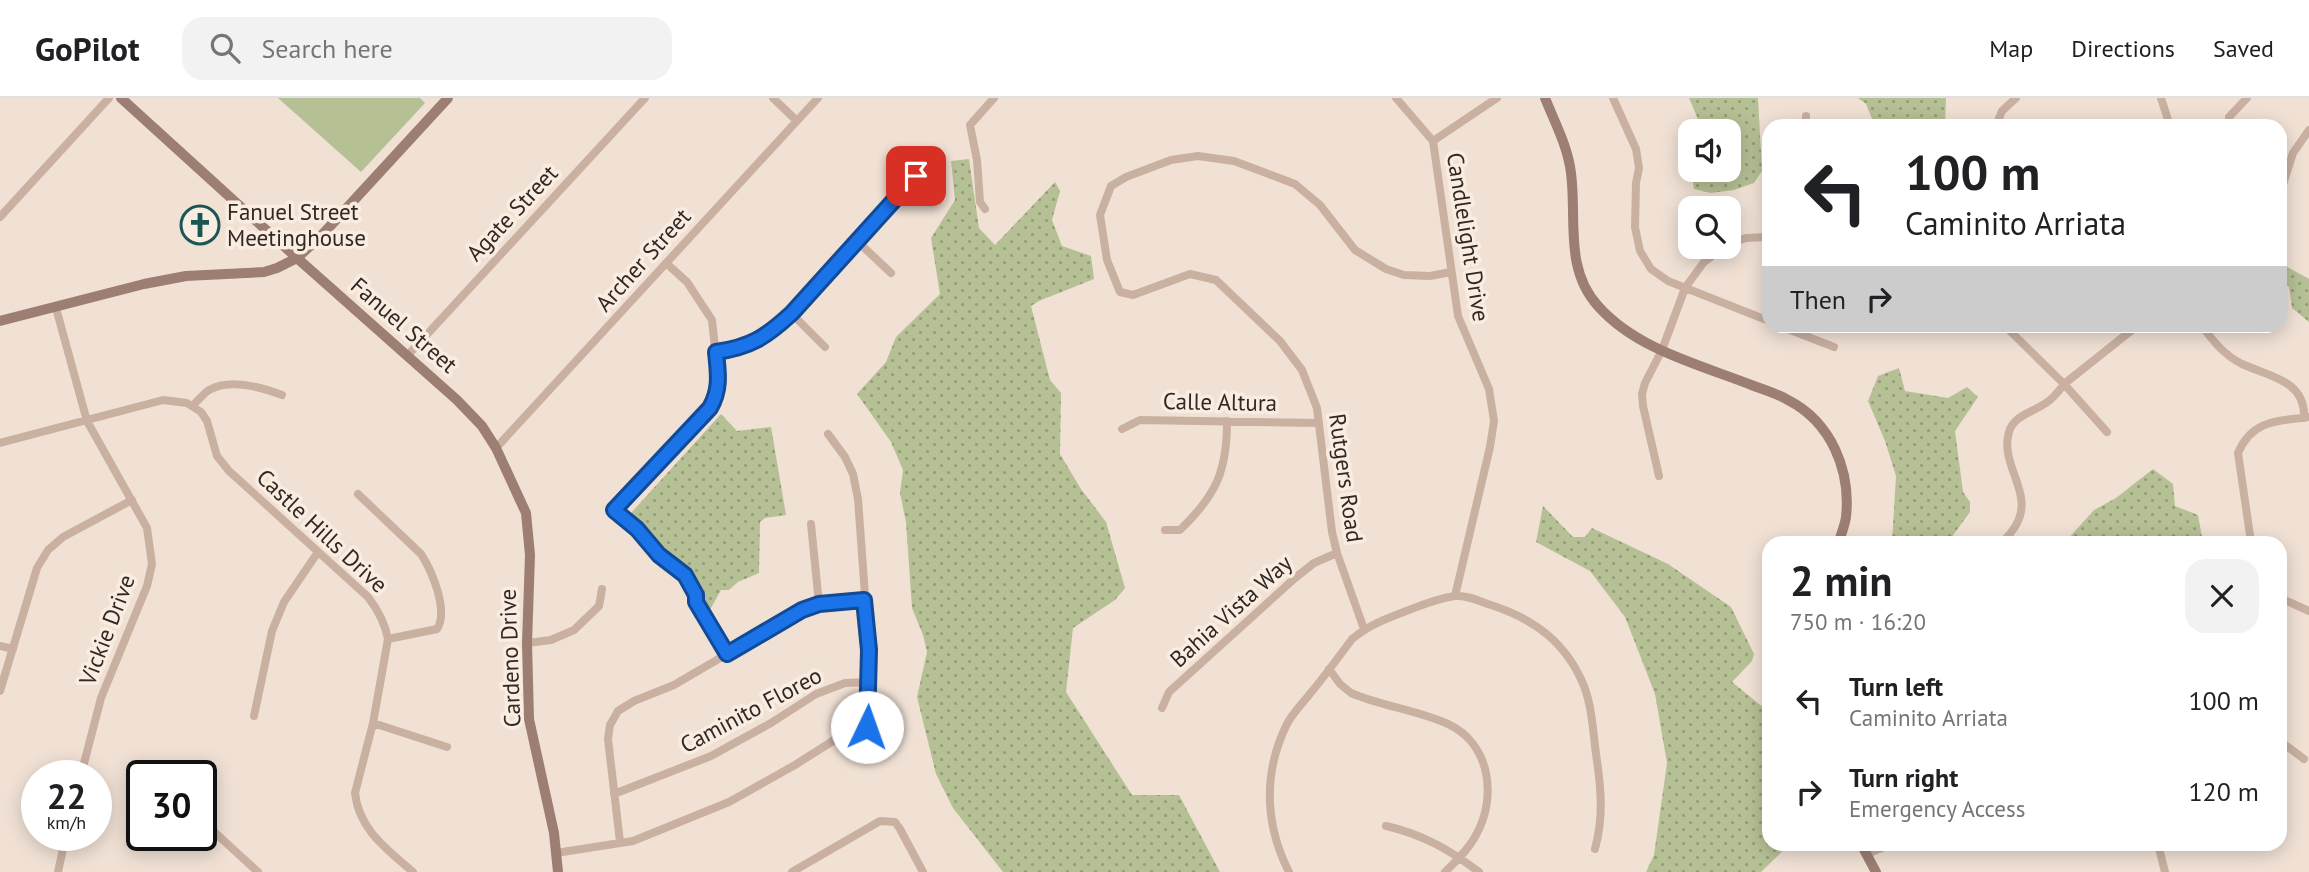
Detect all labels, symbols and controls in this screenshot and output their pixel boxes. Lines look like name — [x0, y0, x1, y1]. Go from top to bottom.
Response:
search box — [182, 17, 672, 80]
text: GoPilot — [35, 27, 140, 70]
icon: search — [206, 29, 244, 67]
text: Search here — [262, 32, 393, 65]
text: Map — [1989, 33, 2033, 64]
text: Directions — [2071, 33, 2175, 64]
text: Saved — [2213, 33, 2274, 64]
map controls — [1678, 119, 1741, 259]
button: sound — [1678, 119, 1741, 182]
text: 100 m — [1905, 140, 2040, 204]
pin — [886, 146, 946, 206]
icon: left — [1790, 147, 1881, 238]
street label: Candlelight Drive — [1441, 150, 1496, 324]
icon: arrive — [897, 157, 935, 195]
street label: Agate Street — [460, 158, 564, 267]
button: search — [1678, 196, 1741, 259]
place label: Fanuel Street Meetinghouse — [227, 197, 366, 252]
street label: Archer Street — [589, 202, 697, 317]
text: Caminito Arriata — [1905, 202, 2126, 244]
church icon: Fanuel Street Meetinghouse — [179, 204, 221, 246]
street label: Fanuel Street — [345, 271, 464, 379]
icon: right — [1860, 280, 1898, 318]
text: Then — [1790, 283, 1846, 316]
street label: Calle Altura — [1163, 386, 1277, 417]
street label: Rutgers Road — [1323, 412, 1370, 544]
street label: Castle Hills Drive — [251, 463, 394, 599]
street label: Bahia Vista Way — [1164, 548, 1298, 673]
text: 2 min — [1790, 553, 1892, 608]
button: close — [2185, 559, 2259, 633]
street label: Vickie Drive — [72, 570, 141, 690]
street label: Cardeno Drive — [493, 588, 526, 728]
text: 750 m · 16:20 — [1790, 607, 1926, 636]
street label: Caminito Floreo — [675, 660, 827, 759]
text: Turn left — [1849, 670, 1943, 703]
icon: left — [1790, 682, 1828, 720]
text: 100 m — [2188, 684, 2259, 717]
position arrow — [830, 690, 904, 764]
text: Caminito Arriata — [1849, 703, 2008, 732]
speed limit sign: 30 — [126, 760, 217, 851]
text: Turn right — [1849, 761, 1958, 794]
text: 22 — [47, 773, 86, 819]
icon: right — [1790, 773, 1828, 811]
text: 120 m — [2188, 775, 2259, 808]
text: Emergency Access — [1849, 794, 2025, 823]
text: km/h — [47, 811, 86, 834]

